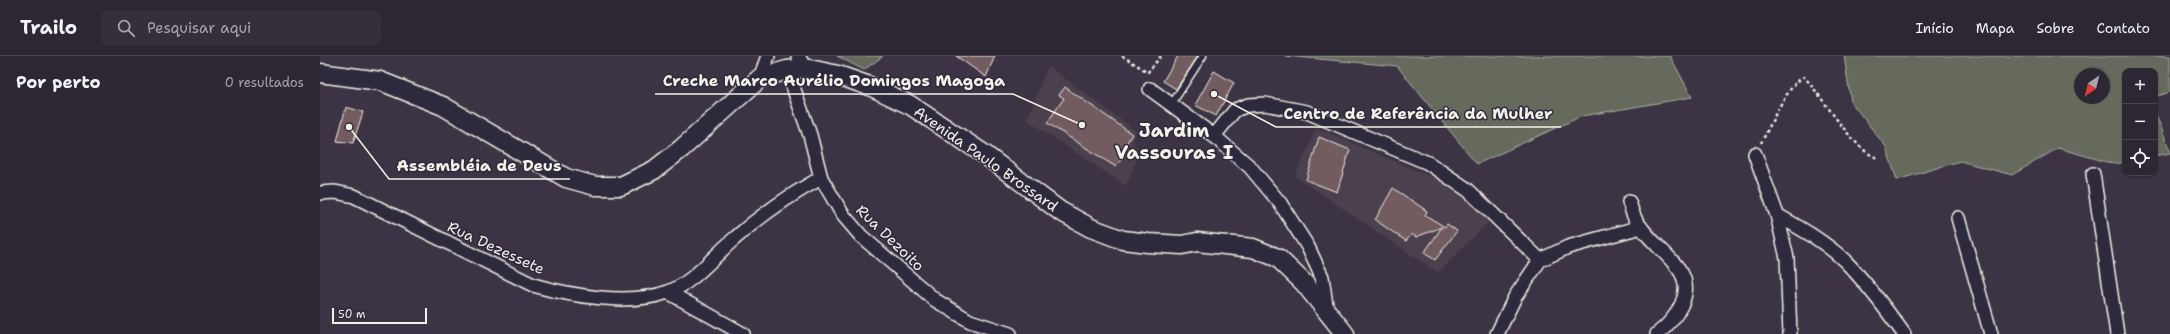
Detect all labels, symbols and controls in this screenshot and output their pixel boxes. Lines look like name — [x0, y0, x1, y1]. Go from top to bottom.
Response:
search box — [101, 10, 381, 46]
text: Trailo — [20, 15, 77, 40]
icon: search — [115, 17, 137, 39]
text: Pesquisar aqui — [147, 18, 251, 38]
text: Início — [1915, 19, 1954, 37]
text: Mapa — [1976, 19, 2015, 37]
text: Sobre — [2037, 19, 2074, 37]
text: Contato — [2096, 19, 2150, 37]
callout: Creche Marco Aurélio Domingos Magoga — [655, 66, 1013, 94]
north arrow — [2074, 68, 2110, 104]
map controls — [2122, 68, 2158, 176]
button: + — [2122, 68, 2158, 104]
text: Creche Marco Aurélio Domingos Magoga — [663, 70, 1005, 91]
text: Por perto — [16, 71, 101, 93]
text: 0 resultados — [225, 74, 304, 91]
callout: Centro de Referência da Mulher — [1276, 99, 1561, 127]
street label: Avenida Paulo Brossard — [910, 102, 1062, 217]
text: Centro de Referência da Mulher — [1283, 103, 1553, 124]
button: − — [2122, 104, 2158, 140]
district label: Jardim Vassouras I — [1115, 118, 1234, 165]
button: locate — [2122, 140, 2158, 176]
callout: Assembléia de Deus — [389, 151, 570, 179]
text: Assembléia de Deus — [397, 155, 561, 176]
street label: Rua Dezoito — [852, 200, 928, 276]
street label: Rua Dezessete — [444, 217, 548, 279]
scale bar — [332, 306, 427, 325]
text: 50 m — [338, 307, 366, 322]

